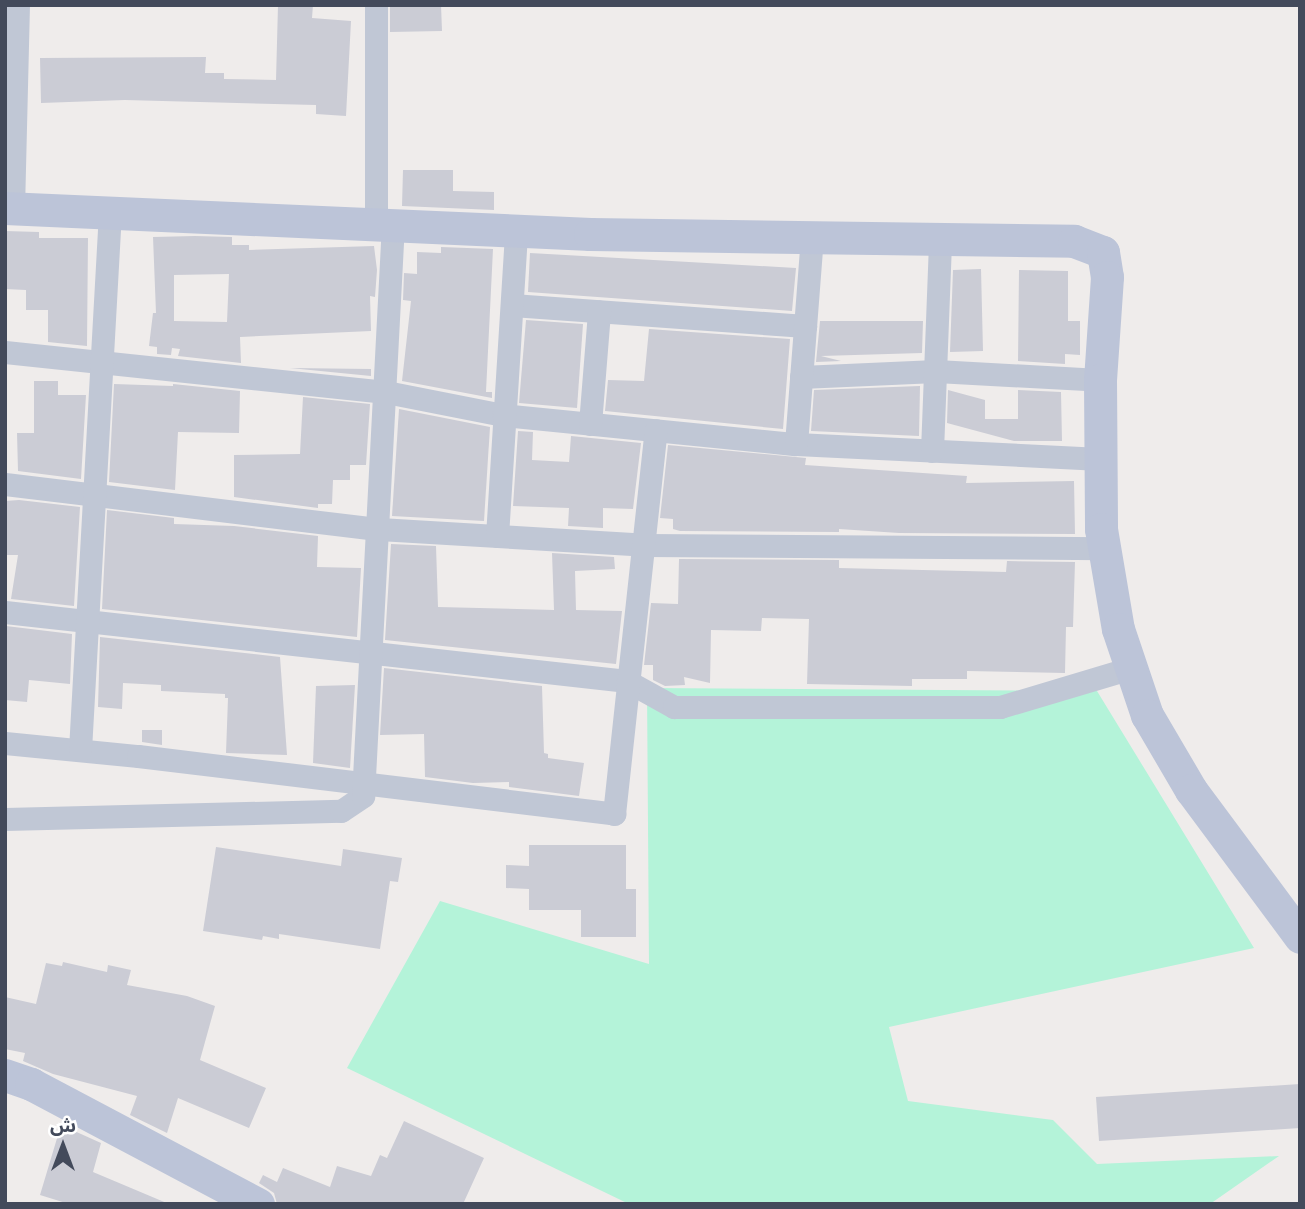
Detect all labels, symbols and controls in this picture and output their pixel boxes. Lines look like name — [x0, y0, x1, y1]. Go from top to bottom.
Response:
north arrow — [28, 1111, 98, 1181]
text: ش — [50, 1113, 76, 1136]

